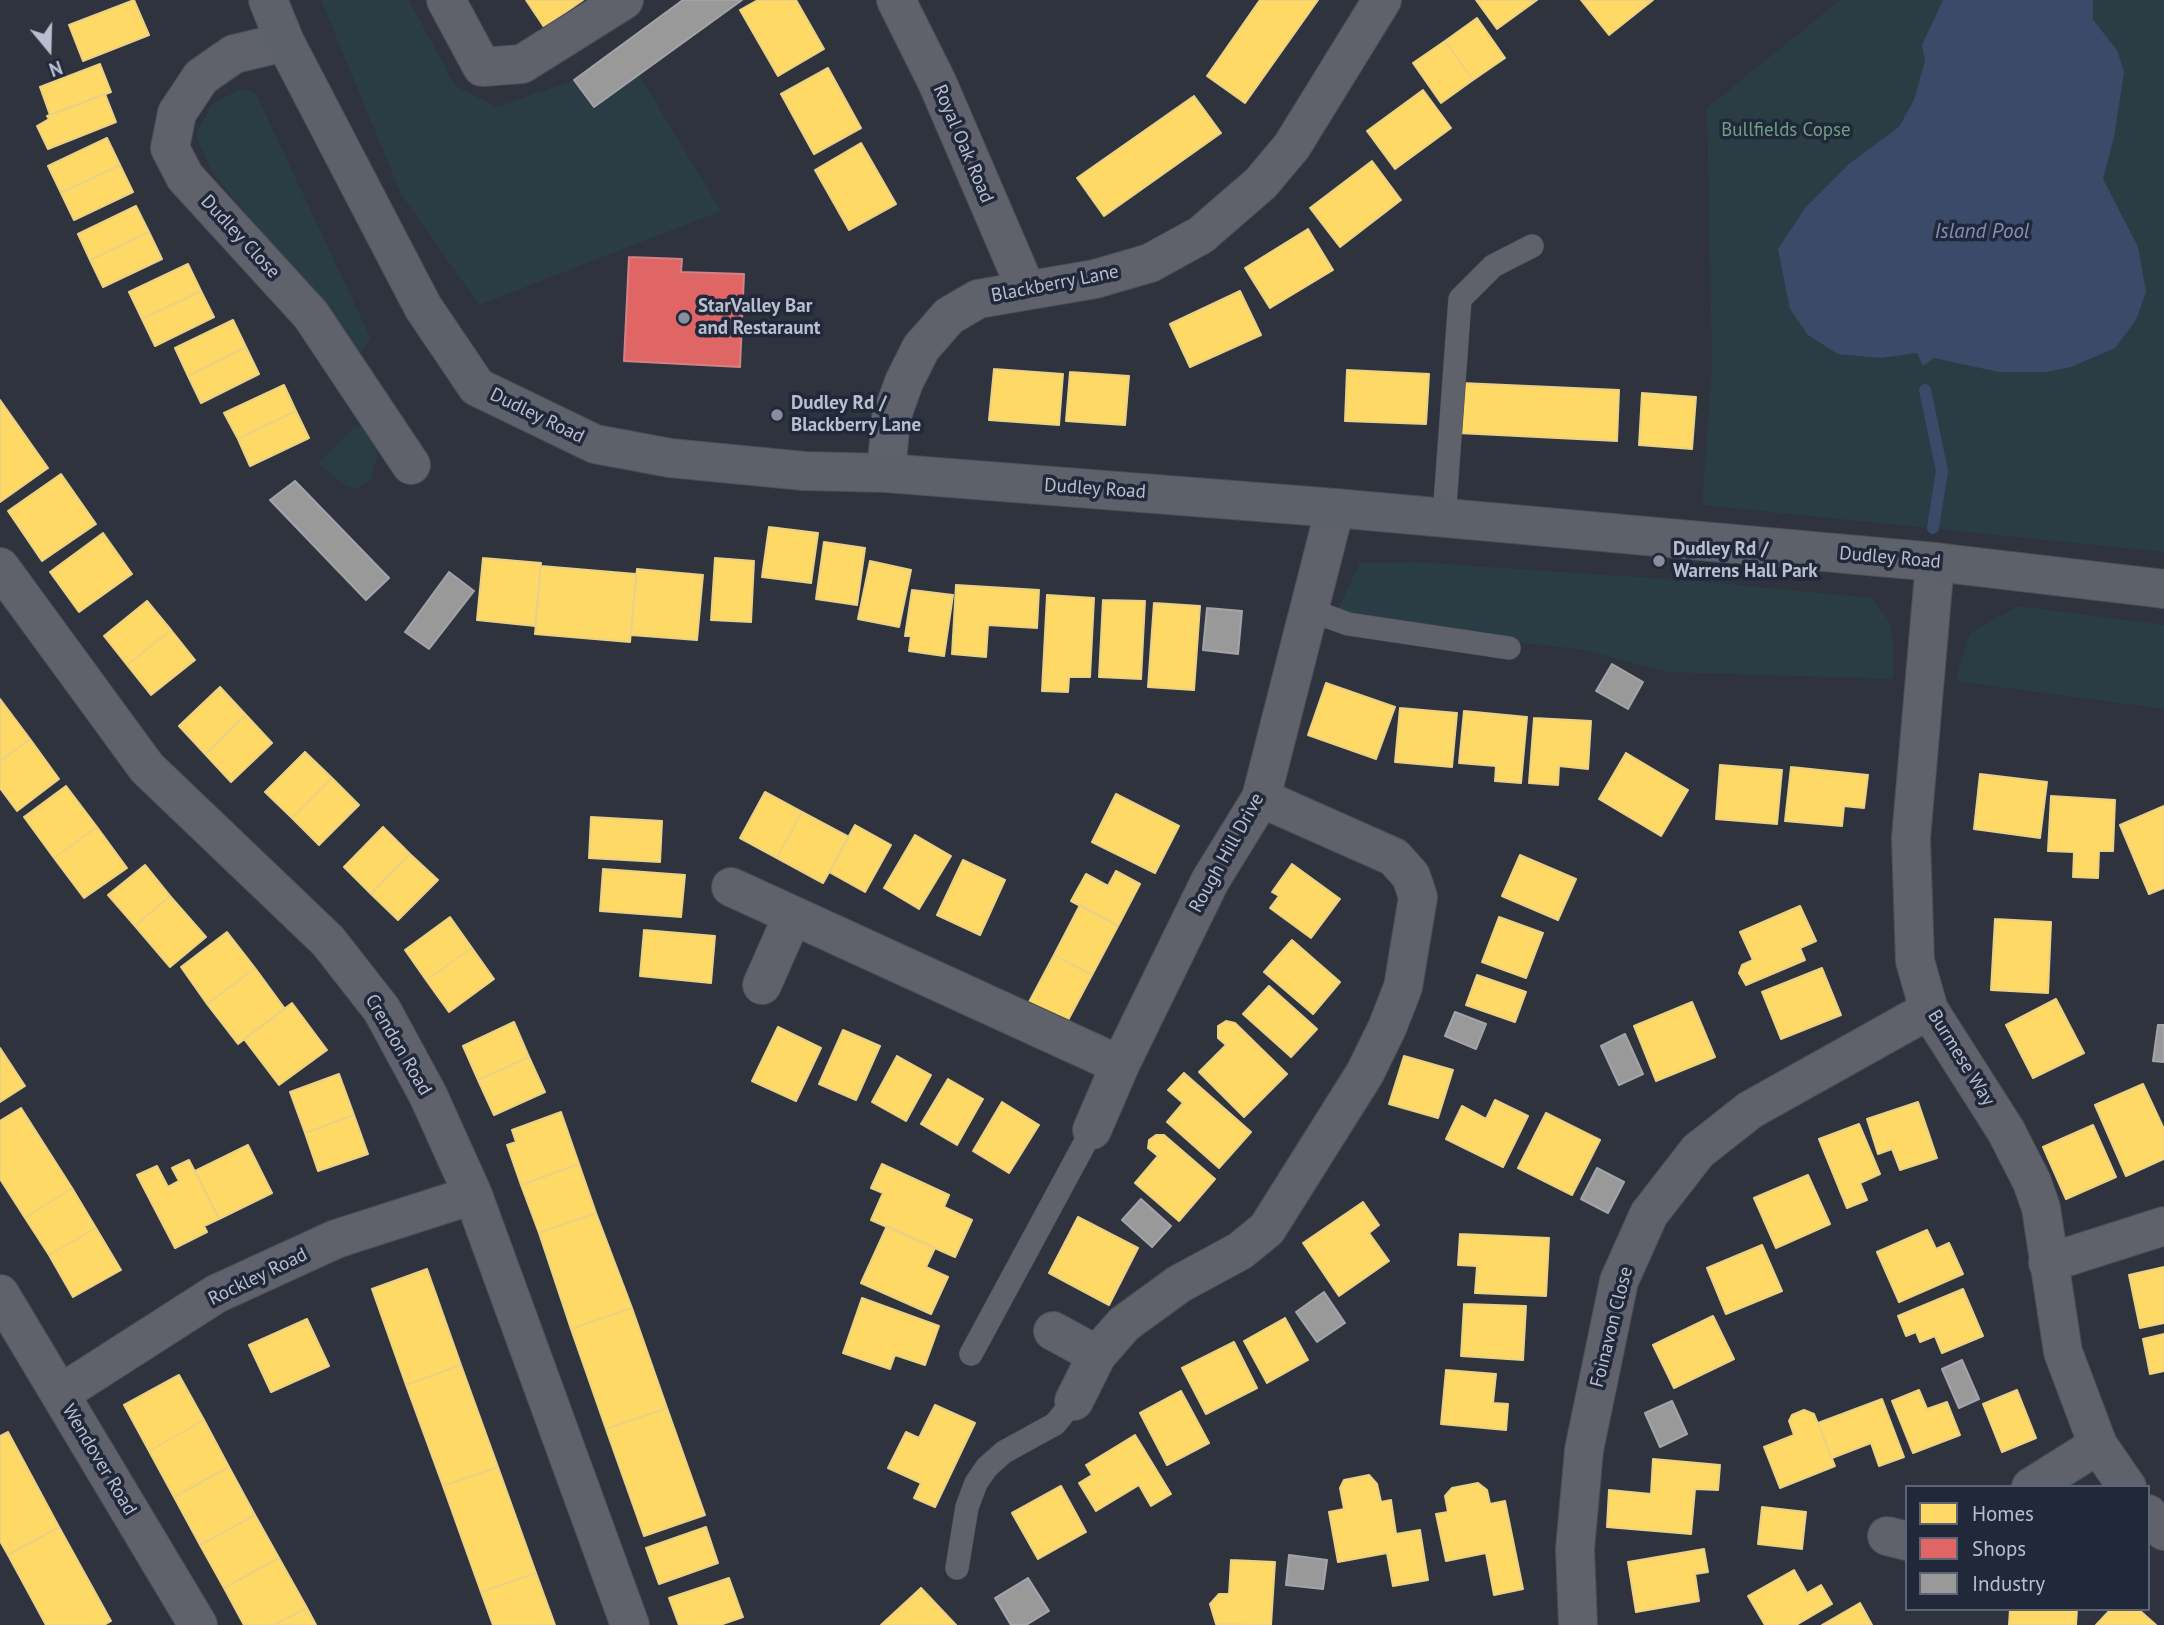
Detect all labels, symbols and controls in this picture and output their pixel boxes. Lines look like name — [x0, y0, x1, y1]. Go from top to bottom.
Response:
north arrow — [14, 14, 84, 84]
text: N — [46, 55, 66, 82]
street label: Royal Oak Road — [928, 82, 998, 206]
park label: Bullfields Copse — [1721, 120, 1851, 142]
street label: Dudley Close — [196, 191, 284, 283]
water label: Island Pool — [1934, 219, 2030, 245]
street label: Blackberry Lane — [989, 260, 1121, 308]
place label: StarValley Bar and Restaraunt — [698, 296, 820, 340]
marker: StarValley Bar and Restaraunt — [676, 310, 692, 326]
street label: Dudley Road — [486, 383, 588, 449]
place label: Dudley Rd / Blackberry Lane — [791, 393, 921, 437]
marker: Dudley Rd / Blackberry Lane — [769, 407, 785, 423]
street label: Dudley Road — [1043, 474, 1147, 504]
place label: Dudley Rd / Warrens Hall Park — [1673, 539, 1818, 583]
street label: Dudley Road — [1838, 542, 1942, 574]
marker: Dudley Rd / Warrens Hall Park — [1651, 553, 1667, 569]
street label: Rough Hill Drive — [1185, 789, 1269, 917]
street label: Crendon Road — [360, 990, 436, 1100]
street label: Burmese Way — [1922, 1006, 2000, 1110]
street label: Rockley Road — [205, 1243, 311, 1311]
street label: Foinavon Close — [1586, 1264, 1638, 1390]
street label: Wendover Road — [57, 1400, 141, 1520]
legend — [1905, 1485, 2150, 1611]
text: Homes — [1972, 1500, 2034, 1527]
text: Shops — [1972, 1535, 2026, 1562]
text: Industry — [1972, 1570, 2045, 1597]

